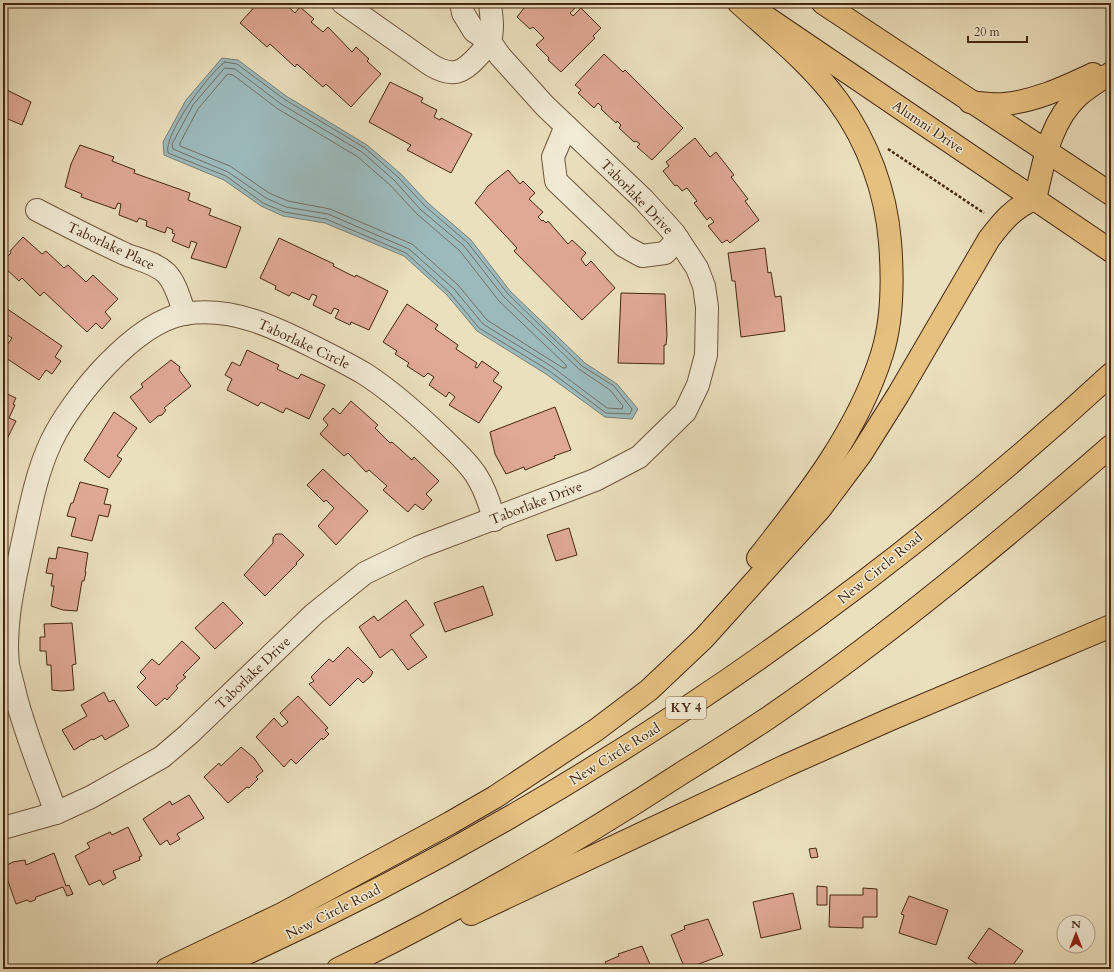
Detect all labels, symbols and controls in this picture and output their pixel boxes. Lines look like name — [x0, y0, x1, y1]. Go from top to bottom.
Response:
scale bar — [968, 18, 1027, 44]
text: 20 m — [974, 24, 1001, 40]
street label: Alumni Drive — [888, 96, 968, 158]
street label: Taborlake Drive — [596, 155, 678, 239]
street label: Taborlake Place — [64, 217, 158, 275]
street label: Taborlake Circle — [255, 314, 353, 374]
street label: Taborlake Drive — [487, 477, 585, 529]
street label: New Circle Road — [834, 528, 927, 608]
street label: Taborlake Drive — [211, 632, 295, 714]
road number: KY 4 — [666, 697, 706, 719]
street label: New Circle Road — [566, 718, 665, 790]
street label: New Circle Road — [282, 880, 384, 944]
north arrow — [1056, 914, 1096, 954]
text: N — [1071, 917, 1081, 932]

